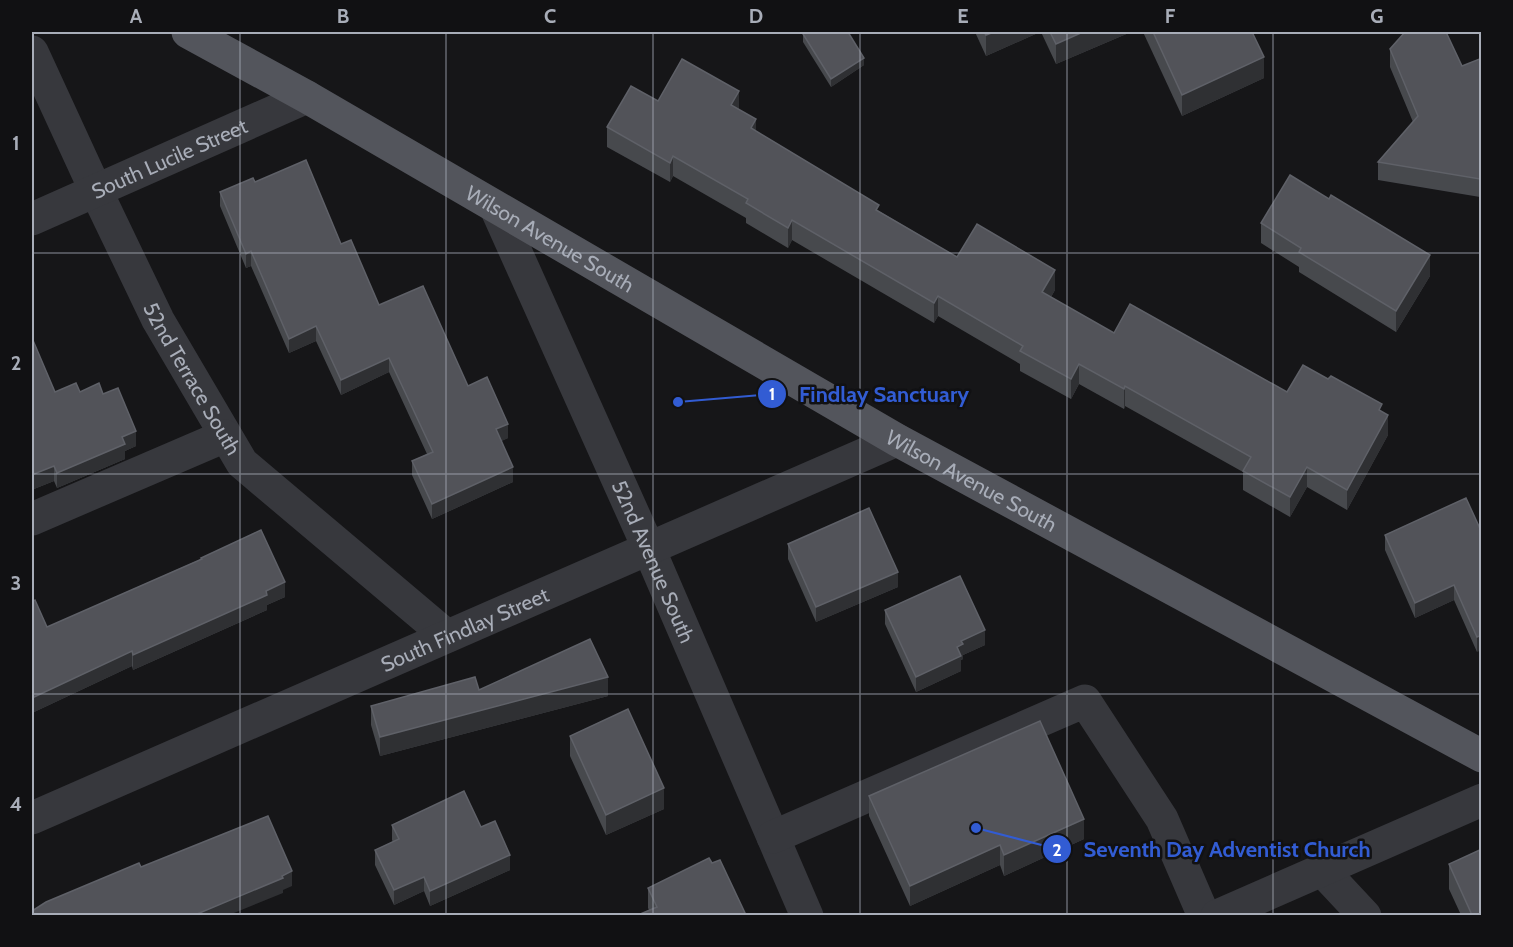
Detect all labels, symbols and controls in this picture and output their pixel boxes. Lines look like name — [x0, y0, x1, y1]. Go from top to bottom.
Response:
text: A — [130, 4, 143, 28]
text: B — [337, 4, 349, 28]
text: C — [544, 4, 556, 28]
text: D — [749, 4, 763, 28]
text: E — [957, 4, 969, 28]
text: F — [1165, 4, 1176, 28]
text: G — [1370, 4, 1384, 28]
street label: South Lucile Street — [87, 113, 251, 204]
text: 1 — [12, 131, 20, 155]
street label: Wilson Avenue South — [462, 180, 639, 297]
street label: 52nd Terrace South — [139, 298, 247, 459]
text: 2 — [11, 351, 21, 375]
callout: Findlay Sanctuary — [757, 374, 981, 414]
text: Findlay Sanctuary — [799, 381, 969, 408]
text: 1 — [769, 383, 775, 405]
street label: Wilson Avenue South — [882, 424, 1062, 537]
street label: 52nd Avenue South — [607, 476, 700, 647]
text: 3 — [11, 571, 21, 595]
street label: South Findlay Street — [377, 581, 552, 677]
text: 4 — [10, 792, 22, 816]
callout: Seventh Day Adventist Church — [1042, 829, 1383, 869]
text: Seventh Day Adventist Church — [1083, 836, 1371, 863]
text: 2 — [1052, 839, 1062, 861]

